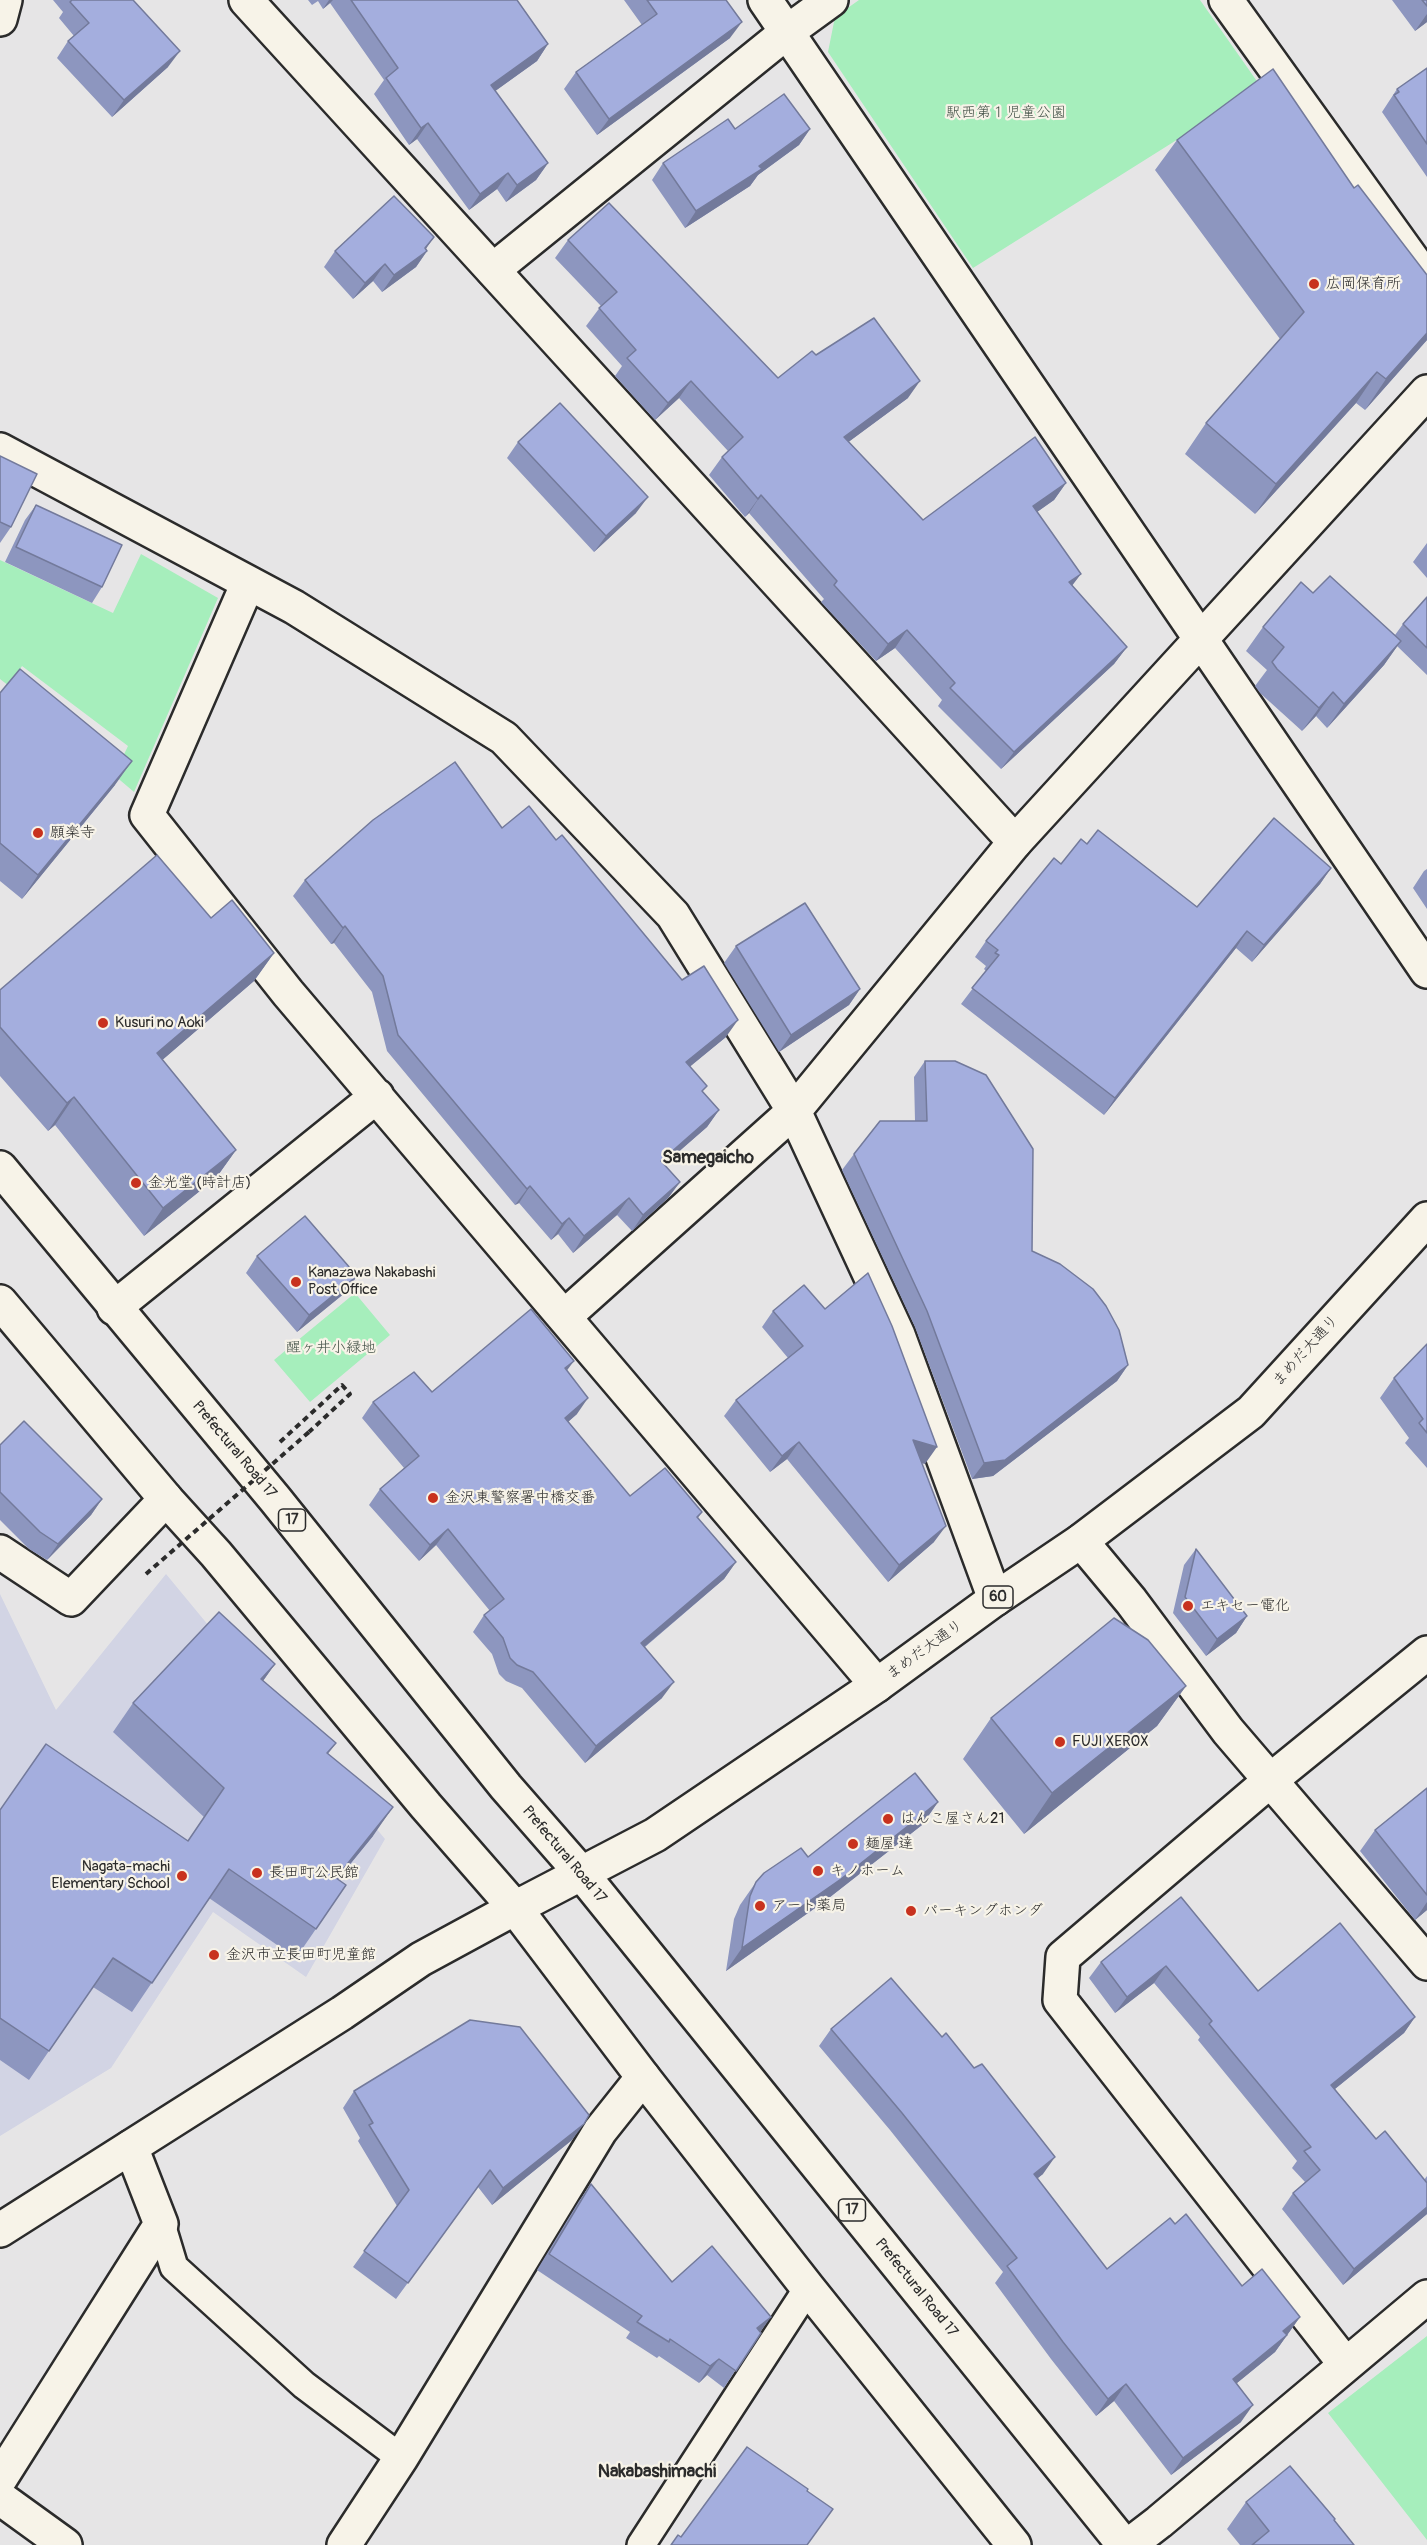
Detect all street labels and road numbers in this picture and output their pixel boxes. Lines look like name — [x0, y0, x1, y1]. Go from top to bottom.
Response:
street label: まめだ大通り — [1269, 1312, 1343, 1390]
street label: Prefectural Road 17 — [188, 1398, 280, 1502]
road number: 17 — [278, 1509, 306, 1531]
road number: 60 — [983, 1586, 1013, 1608]
street label: まめだ大通り — [883, 1616, 967, 1684]
street label: Prefectural Road 17 — [518, 1803, 610, 1907]
road number: 17 — [838, 2199, 866, 2221]
street label: Prefectural Road 17 — [871, 2235, 961, 2341]

